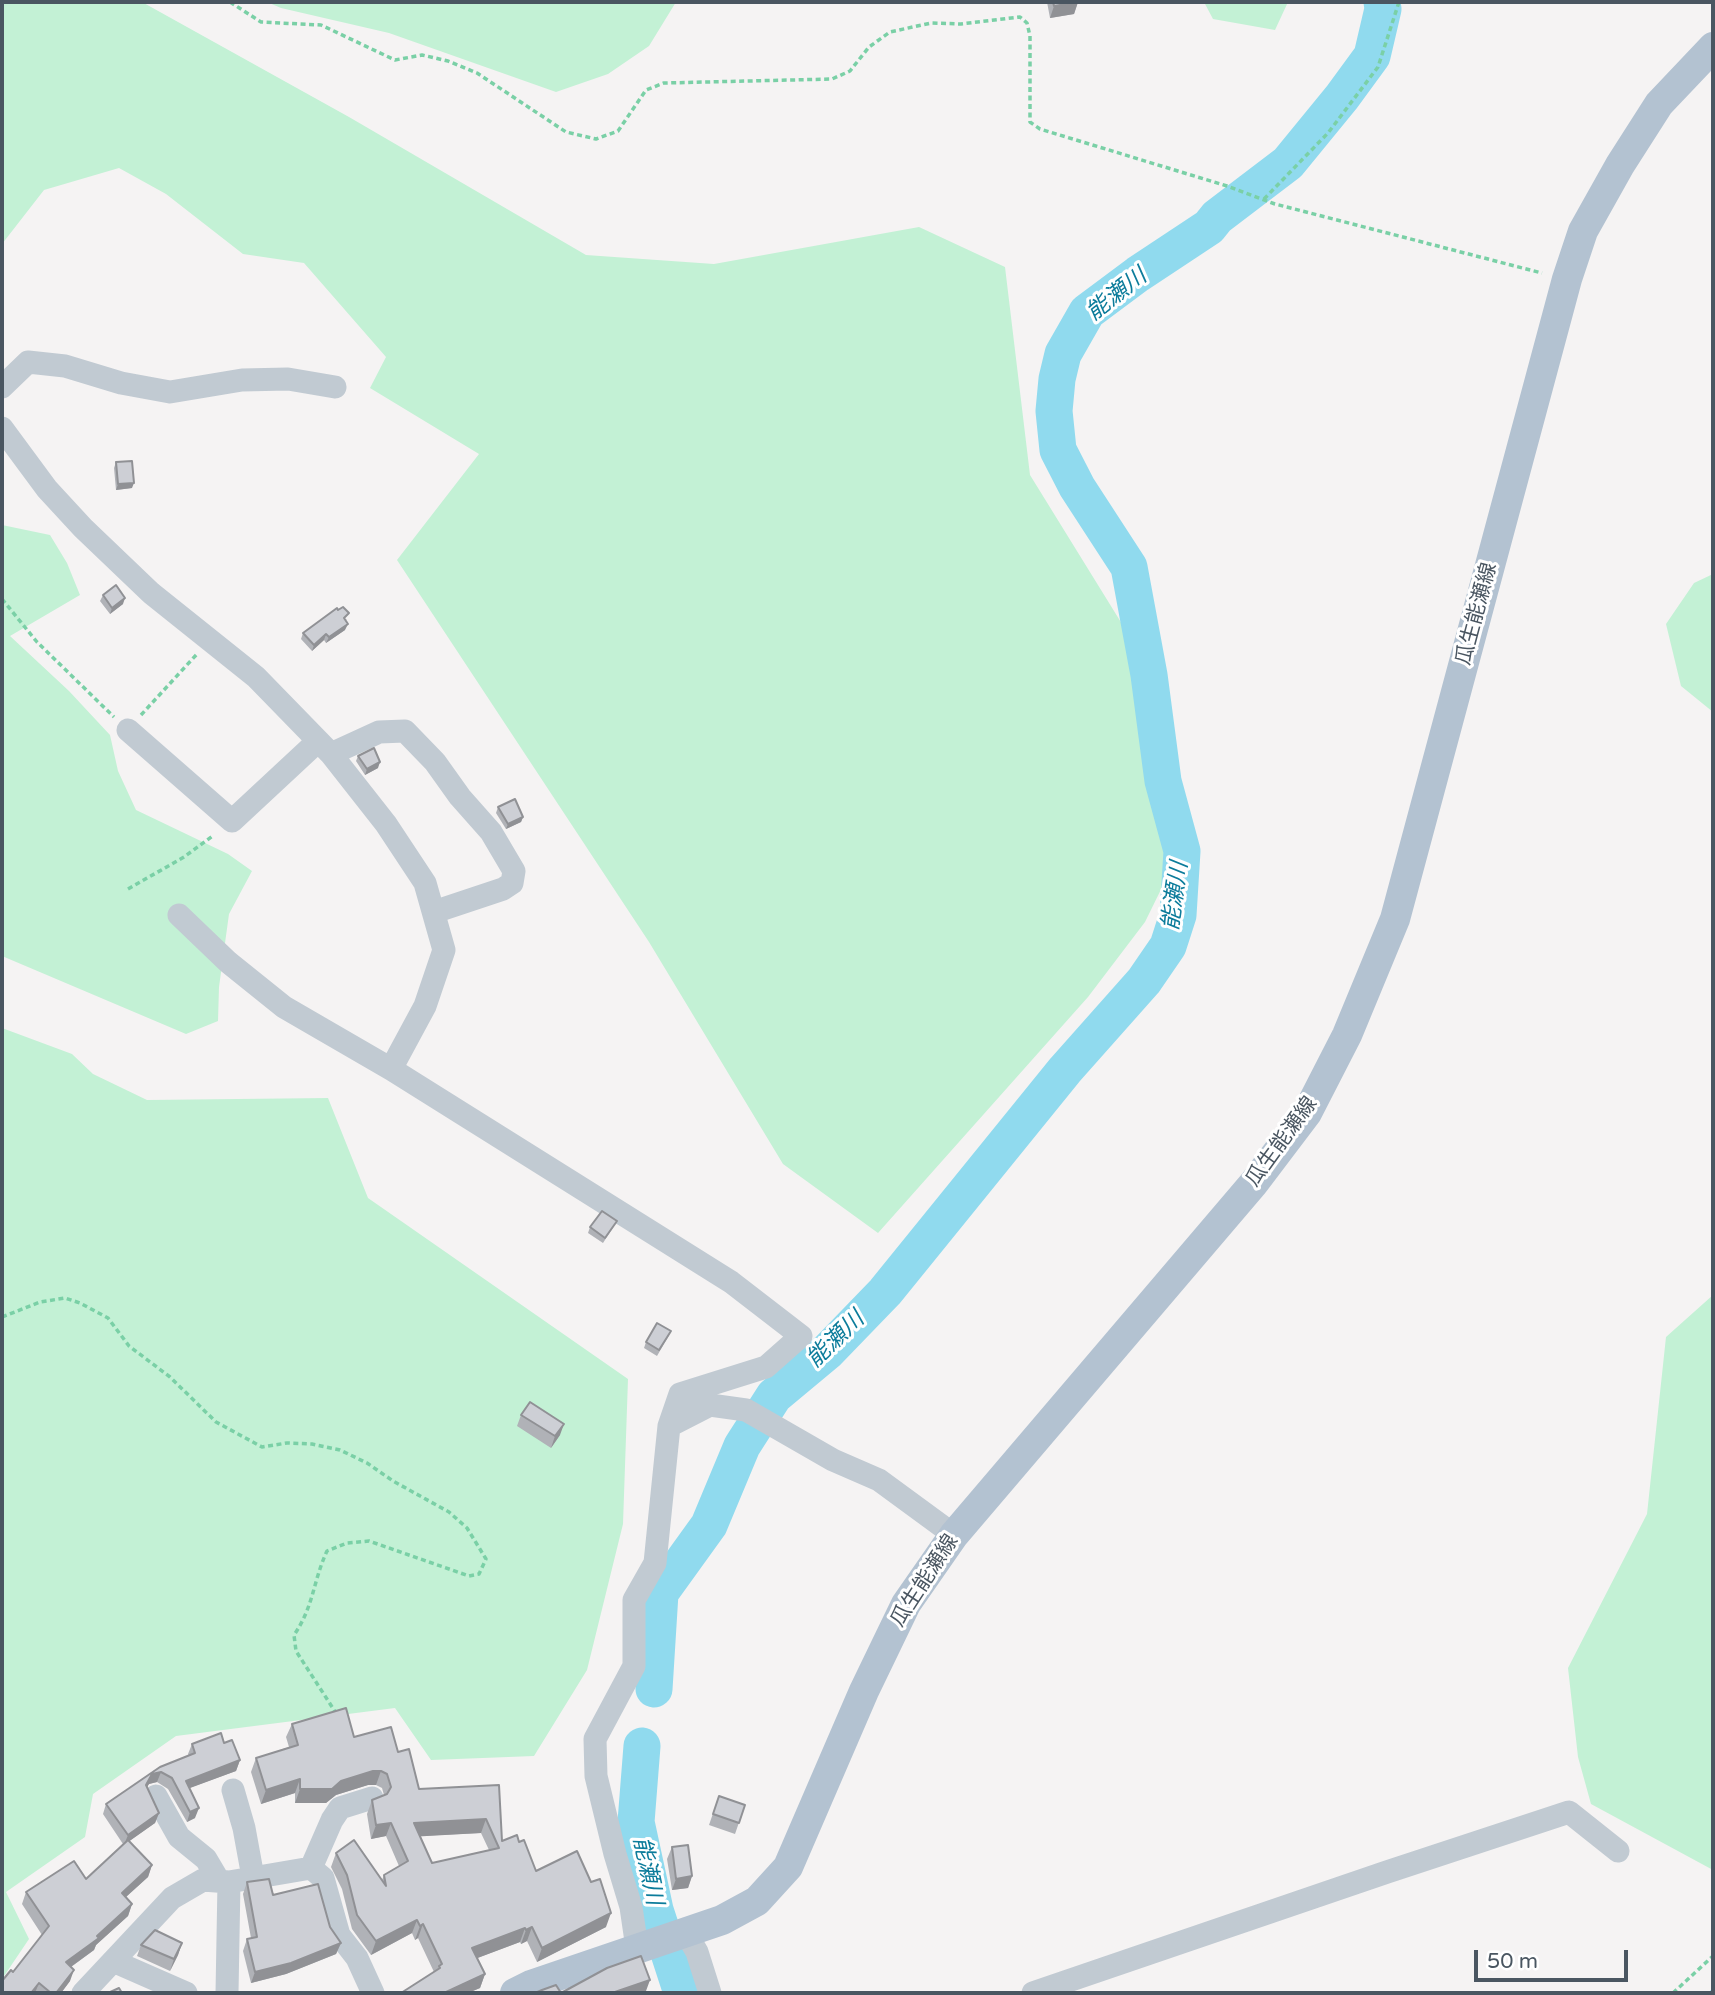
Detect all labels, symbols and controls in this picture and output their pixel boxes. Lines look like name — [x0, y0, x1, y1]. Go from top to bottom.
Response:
water label: 能瀬川 — [1081, 263, 1153, 327]
street label: 瓜生能瀬線 — [1451, 560, 1503, 668]
water label: 能瀬川 — [1158, 860, 1194, 932]
street label: 瓜生能瀬線 — [1241, 1092, 1323, 1192]
water label: 能瀬川 — [802, 1306, 870, 1374]
street label: 瓜生能瀬線 — [886, 1530, 964, 1632]
water label: 能瀬川 — [626, 1834, 668, 1908]
scale bar — [1477, 1936, 1631, 1980]
text: 50 m — [1487, 1949, 1538, 1974]

